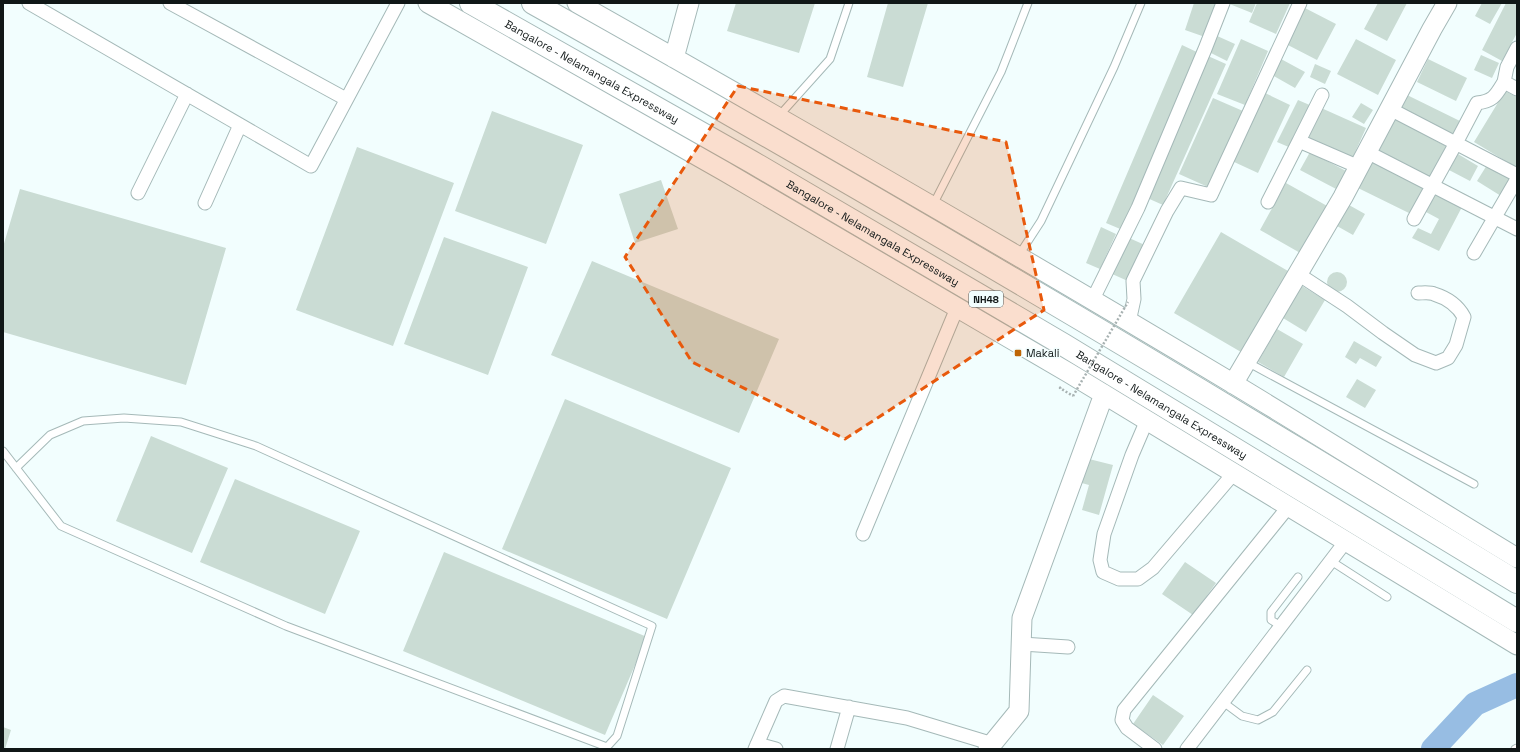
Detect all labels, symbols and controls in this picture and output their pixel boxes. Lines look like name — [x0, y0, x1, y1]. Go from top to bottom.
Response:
street label: Bangalore - Nelamangala Expressway — [502, 17, 682, 126]
street label: Bangalore - Nelamangala Expressway — [784, 177, 962, 289]
road number: NH48 — [969, 291, 1003, 307]
place label: Makali — [1026, 346, 1060, 360]
street label: Bangalore - Nelamangala Expressway — [1074, 347, 1250, 462]
marker: Makali — [1013, 348, 1023, 358]

